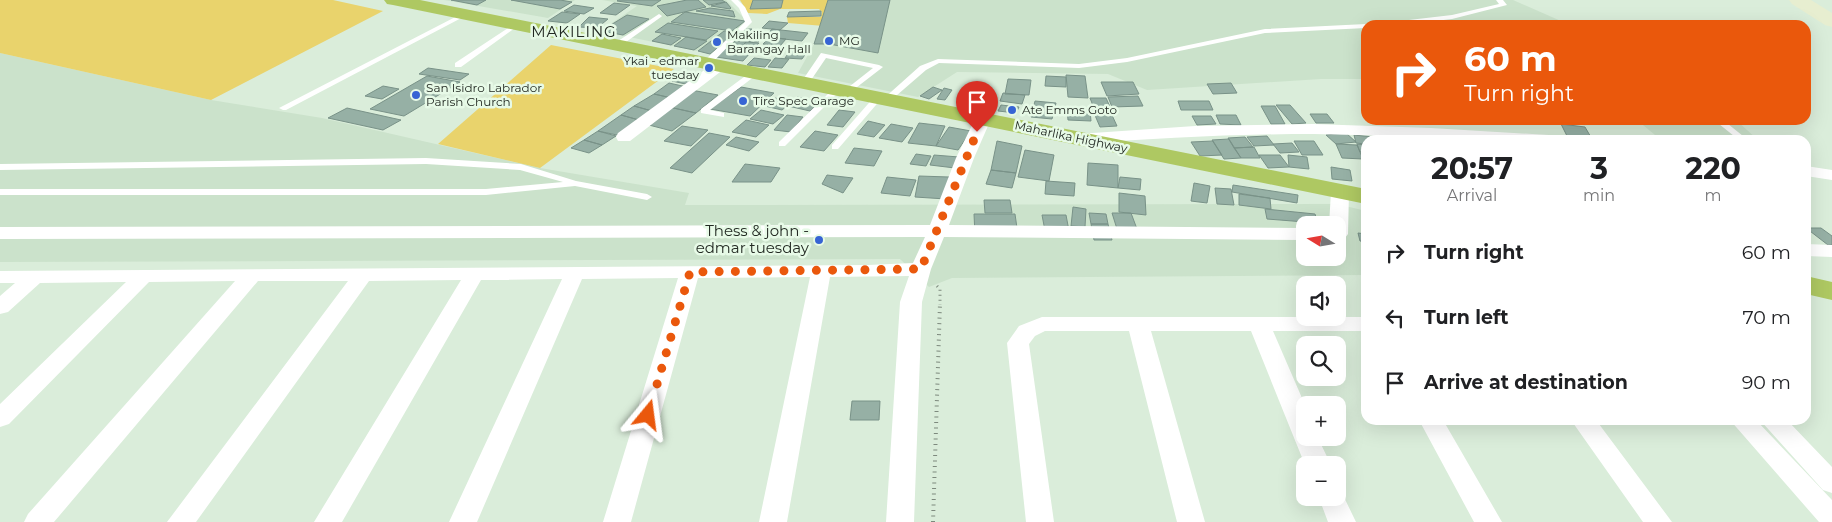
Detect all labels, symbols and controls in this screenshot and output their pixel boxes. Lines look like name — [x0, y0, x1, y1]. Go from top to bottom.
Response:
district label: MAKILING — [531, 22, 617, 41]
place label: Makiling Barangay Hall — [727, 27, 811, 56]
place label: MG — [839, 33, 860, 48]
marker: MG — [823, 35, 835, 47]
marker: Makiling Barangay Hall — [711, 36, 723, 48]
text: 60 m — [1464, 37, 1557, 80]
icon: right — [1381, 40, 1446, 105]
place label: Ykai - edmar tuesday — [623, 53, 699, 82]
marker: Ykai - edmar tuesday — [703, 62, 715, 74]
place label: San Isidro Labrador Parish Church — [426, 80, 542, 109]
text: Turn right — [1464, 80, 1574, 107]
pin — [956, 81, 998, 132]
icon: arrive — [963, 88, 991, 116]
marker: San Isidro Labrador Parish Church — [410, 89, 422, 101]
place label: Tire Spec Garage — [753, 93, 854, 108]
marker: Tire Spec Garage — [737, 95, 749, 107]
place label: Ate Emms Goto — [1022, 102, 1117, 117]
marker: Ate Emms Goto — [1006, 104, 1018, 116]
street label: Maharlika Highway — [1013, 117, 1129, 156]
text: 20:57 — [1431, 150, 1513, 187]
text: 3 — [1590, 150, 1608, 187]
text: 220 — [1685, 150, 1741, 187]
text: Arrival — [1447, 186, 1497, 205]
text: min — [1583, 186, 1615, 205]
text: m — [1705, 186, 1722, 205]
north arrow — [1296, 216, 1346, 266]
map controls — [1296, 216, 1346, 506]
place label: Thess & john - edmar tuesday — [696, 221, 810, 257]
marker: Thess & john - edmar tuesday — [813, 234, 825, 246]
icon: right — [1381, 239, 1409, 267]
text: Turn right — [1424, 241, 1524, 264]
text: 60 m — [1742, 241, 1791, 264]
button: sound — [1296, 276, 1346, 326]
icon: left — [1381, 304, 1409, 332]
text: Turn left — [1424, 306, 1509, 329]
text: 70 m — [1742, 306, 1791, 329]
button: search — [1296, 336, 1346, 386]
icon: arrive — [1381, 369, 1409, 397]
text: Arrive at destination — [1424, 371, 1628, 394]
text: 90 m — [1742, 371, 1791, 394]
position arrow — [621, 388, 673, 440]
button: + — [1296, 396, 1346, 446]
button: − — [1296, 456, 1346, 506]

